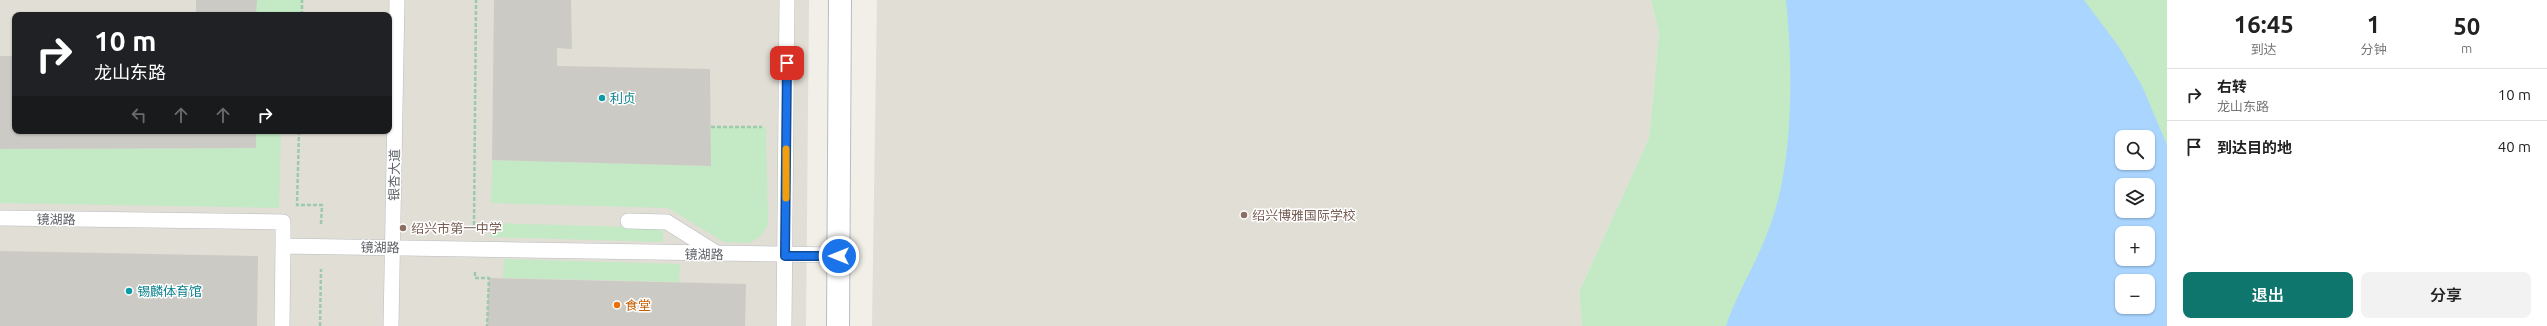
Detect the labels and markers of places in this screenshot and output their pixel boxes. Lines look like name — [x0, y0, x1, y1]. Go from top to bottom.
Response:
pin — [770, 46, 804, 80]
place label: 利贞 — [610, 91, 636, 105]
marker: 利贞 — [597, 93, 607, 103]
place label: 绍兴博雅国际学校 — [1252, 208, 1356, 222]
marker: 绍兴博雅国际学校 — [1239, 210, 1249, 220]
place label: 绍兴市第一中学 — [411, 221, 502, 235]
marker: 绍兴市第一中学 — [398, 223, 408, 233]
place label: 锡麟体育馆 — [137, 284, 202, 298]
marker: 锡麟体育馆 — [124, 286, 134, 296]
place label: 食堂 — [625, 298, 651, 312]
marker: 食堂 — [612, 300, 622, 310]

